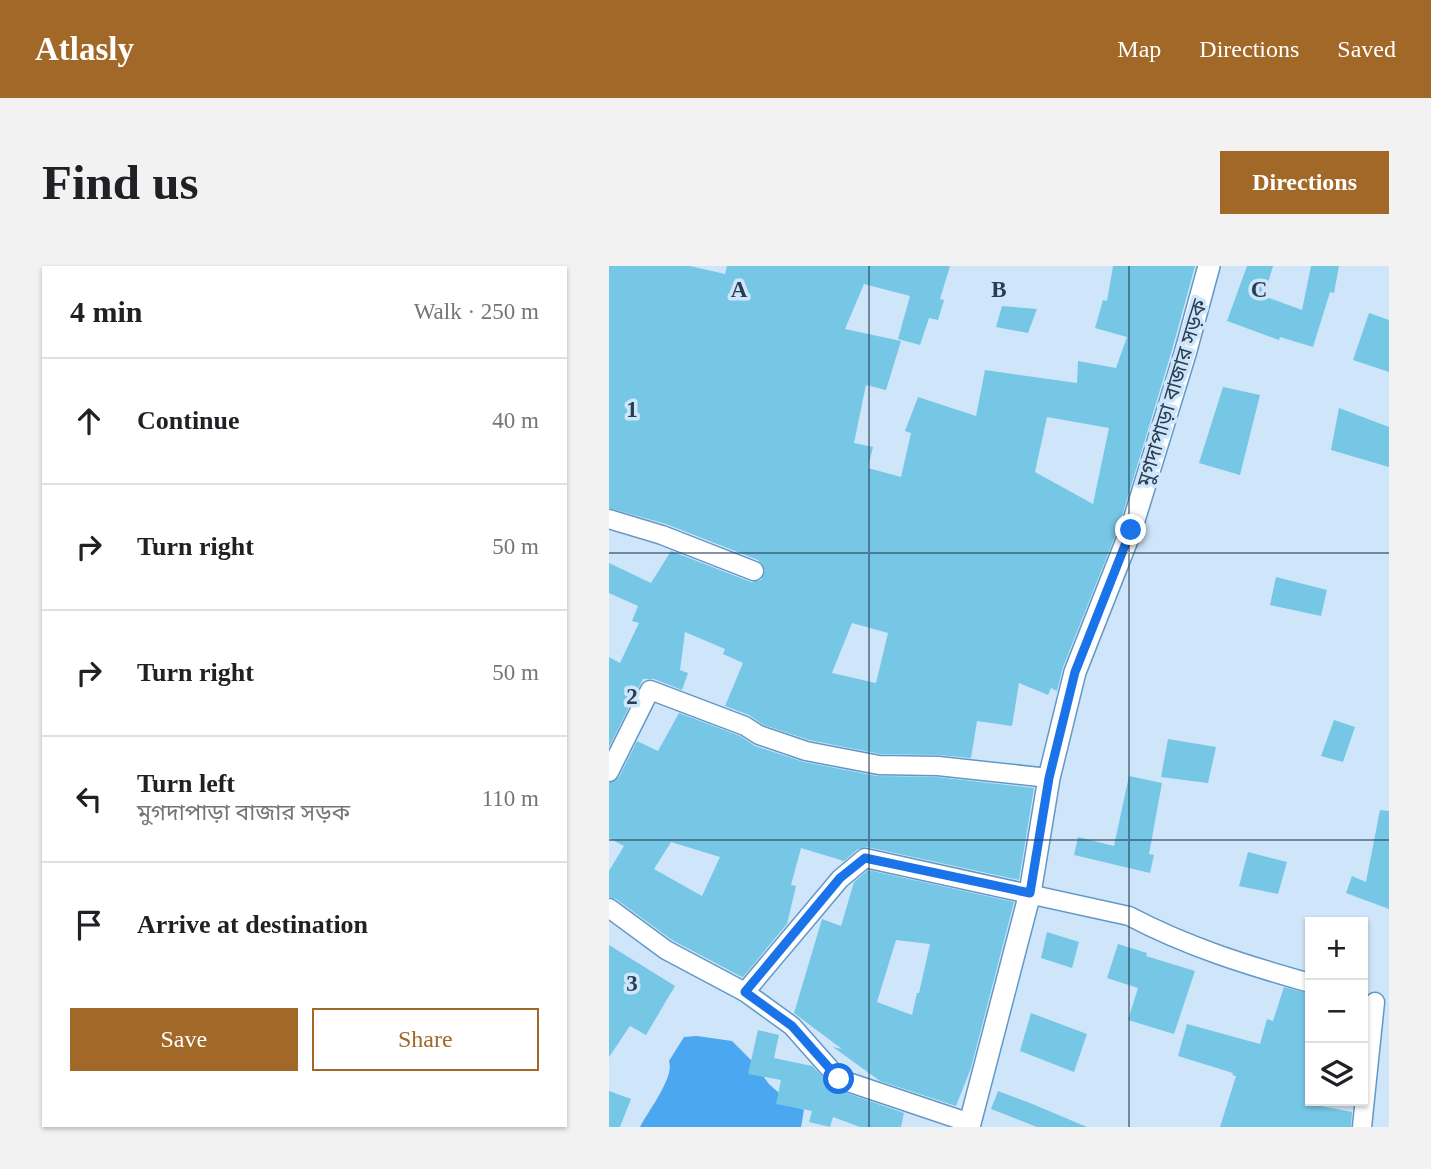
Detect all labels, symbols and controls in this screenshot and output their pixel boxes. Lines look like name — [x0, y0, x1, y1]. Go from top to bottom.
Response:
text: Atlasly — [35, 31, 134, 67]
text: Map — [1117, 36, 1161, 62]
text: Directions — [1199, 36, 1299, 62]
text: Saved — [1337, 36, 1396, 62]
button: Directions — [1220, 151, 1389, 214]
text: Find us — [42, 155, 199, 210]
text: A — [731, 277, 748, 302]
text: B — [991, 277, 1007, 302]
text: C — [1251, 277, 1267, 302]
text: 4 min — [70, 295, 143, 328]
street label: মুগদাপাড়া বাজার সড়ক — [1132, 295, 1212, 491]
text: Walk · 250 m — [414, 299, 539, 324]
text: 1 — [626, 397, 638, 422]
icon: ahead — [70, 402, 108, 440]
text: Continue — [137, 406, 240, 435]
text: 40 m — [492, 408, 539, 433]
route end — [1115, 514, 1146, 545]
icon: right — [70, 528, 108, 566]
text: Turn right — [137, 532, 254, 561]
text: 50 m — [492, 534, 539, 559]
icon: right — [70, 654, 108, 692]
text: Turn right — [137, 658, 254, 687]
text: 50 m — [492, 660, 539, 685]
text: 2 — [626, 684, 638, 709]
text: Turn left — [137, 769, 235, 798]
icon: left — [70, 780, 108, 818]
text: 110 m — [482, 786, 539, 811]
text: মুগদাপাড়া বাজার সড়ক — [137, 800, 350, 825]
icon: arrive — [70, 906, 108, 944]
text: Arrive at destination — [137, 910, 368, 939]
map controls — [1305, 917, 1368, 1106]
button: + — [1305, 917, 1368, 980]
text: 3 — [626, 971, 638, 996]
button: − — [1305, 980, 1368, 1043]
button: Save — [70, 1008, 298, 1071]
button: Share — [312, 1008, 539, 1071]
button: layers — [1305, 1043, 1368, 1106]
route start — [823, 1063, 854, 1094]

